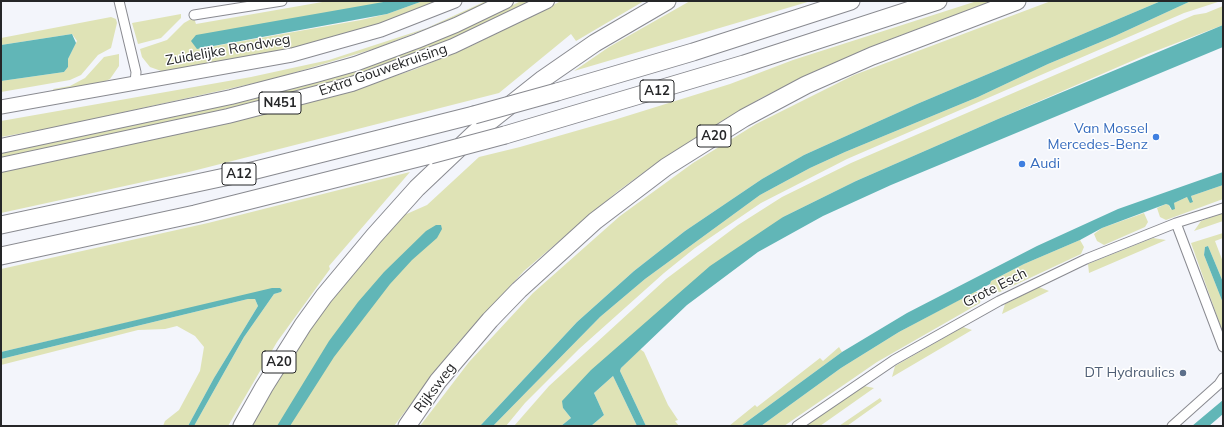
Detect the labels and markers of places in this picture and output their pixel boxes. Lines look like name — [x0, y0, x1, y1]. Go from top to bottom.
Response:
place label: Van Mossel Mercedes-Benz — [1047, 121, 1148, 154]
marker: Van Mossel Mercedes-Benz — [1151, 132, 1161, 142]
place label: Audi — [1030, 156, 1060, 172]
marker: Audi — [1017, 159, 1027, 169]
place label: DT Hydraulics — [1085, 365, 1175, 381]
marker: DT Hydraulics — [1178, 368, 1188, 378]

